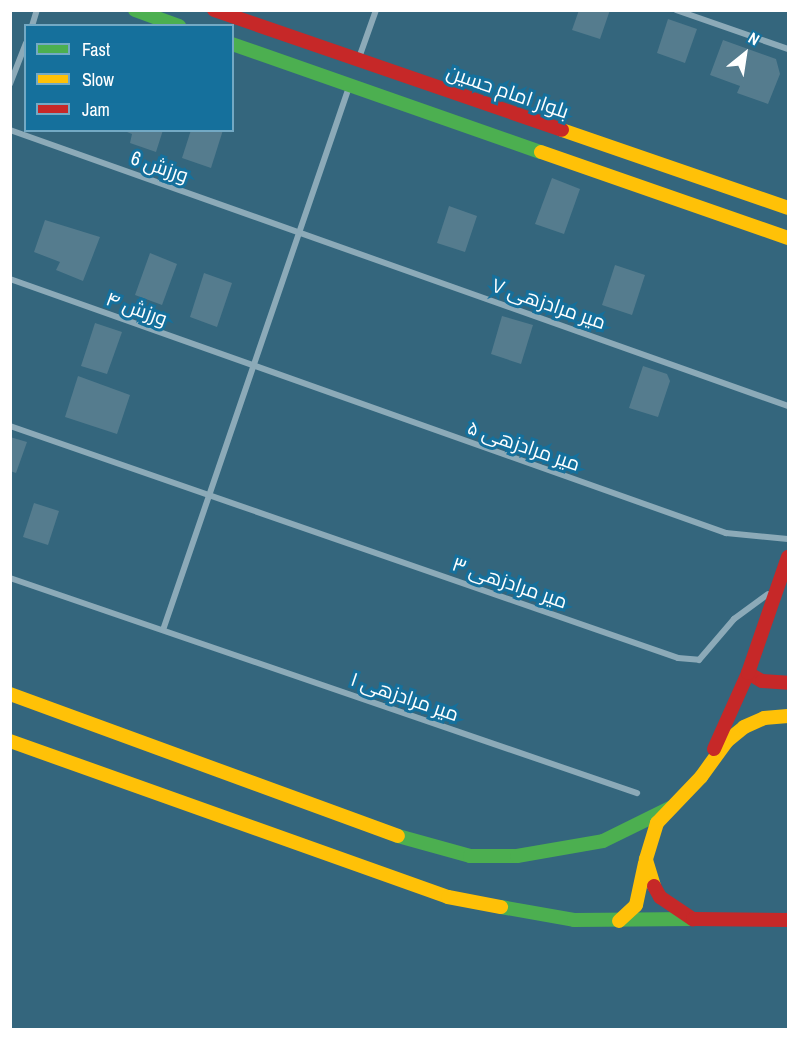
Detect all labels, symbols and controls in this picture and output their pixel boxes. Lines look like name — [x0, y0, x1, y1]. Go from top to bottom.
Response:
legend — [24, 24, 234, 132]
north arrow — [715, 24, 775, 84]
text: N — [744, 27, 764, 50]
text: Fast — [82, 37, 110, 62]
street label: بلوار امام حسین — [444, 59, 572, 123]
text: Slow — [82, 67, 114, 92]
text: Jam — [82, 97, 110, 122]
street label: ورزش 6 — [128, 145, 192, 187]
street label: میر مرادزهی ۷ — [489, 272, 609, 334]
street label: ورزش ۴ — [103, 286, 171, 330]
street label: میر مرادزهی ۵ — [465, 415, 583, 475]
street label: میر مرادزهی ۳ — [449, 551, 571, 613]
street label: میر مرادزهی ۱ — [348, 666, 462, 726]

